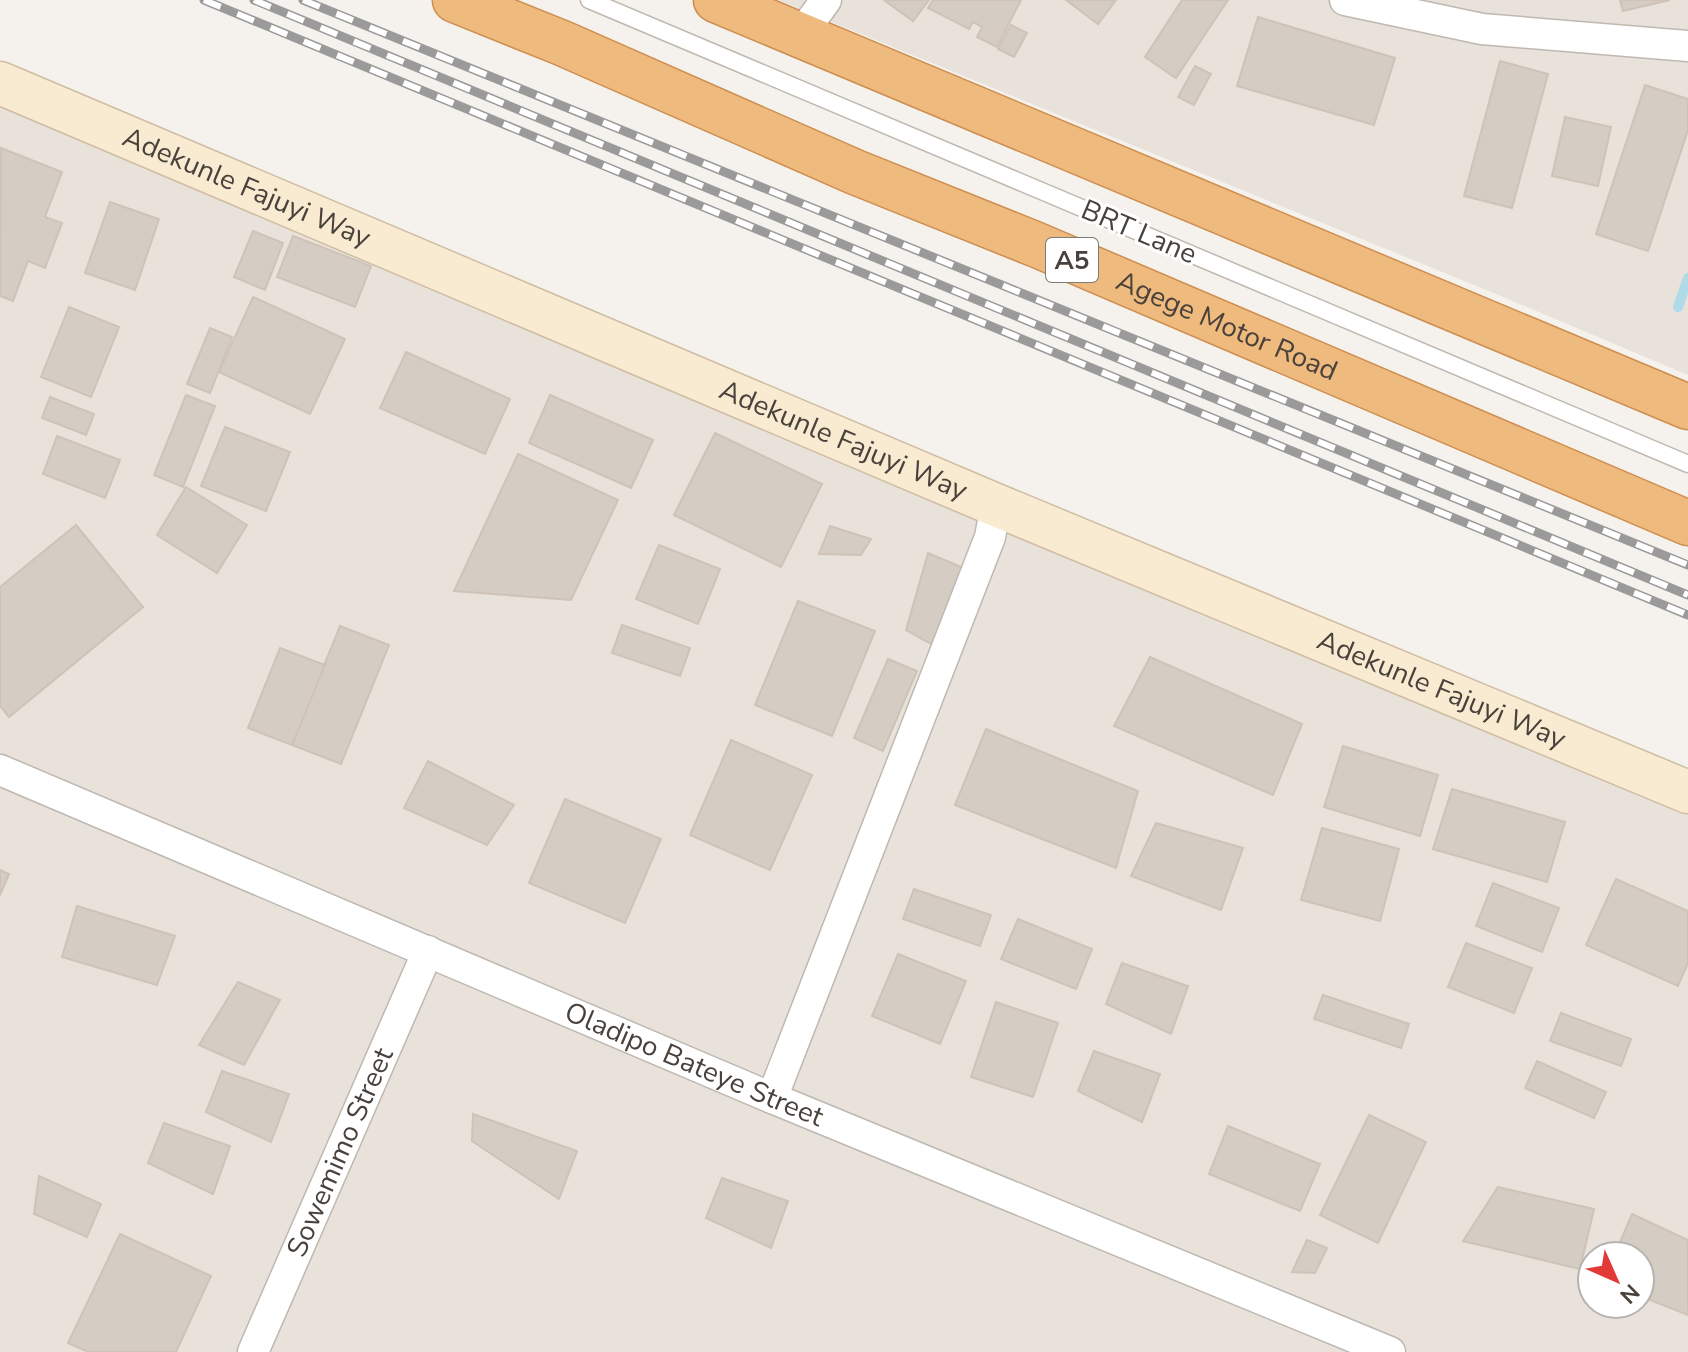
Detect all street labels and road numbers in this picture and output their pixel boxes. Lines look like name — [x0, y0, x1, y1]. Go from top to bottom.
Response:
street label: Adekunle Fajuyi Way — [117, 118, 377, 257]
street label: BRT Lane — [1075, 191, 1203, 273]
road number: A5 — [1046, 238, 1098, 282]
street label: Agege Motor Road — [1110, 262, 1343, 390]
street label: Adekunle Fajuyi Way — [714, 371, 974, 510]
street label: Adekunle Fajuyi Way — [1311, 621, 1572, 758]
street label: Oladipo Bateye Street — [559, 993, 829, 1136]
street label: Sowemimo Street — [278, 1042, 403, 1263]

